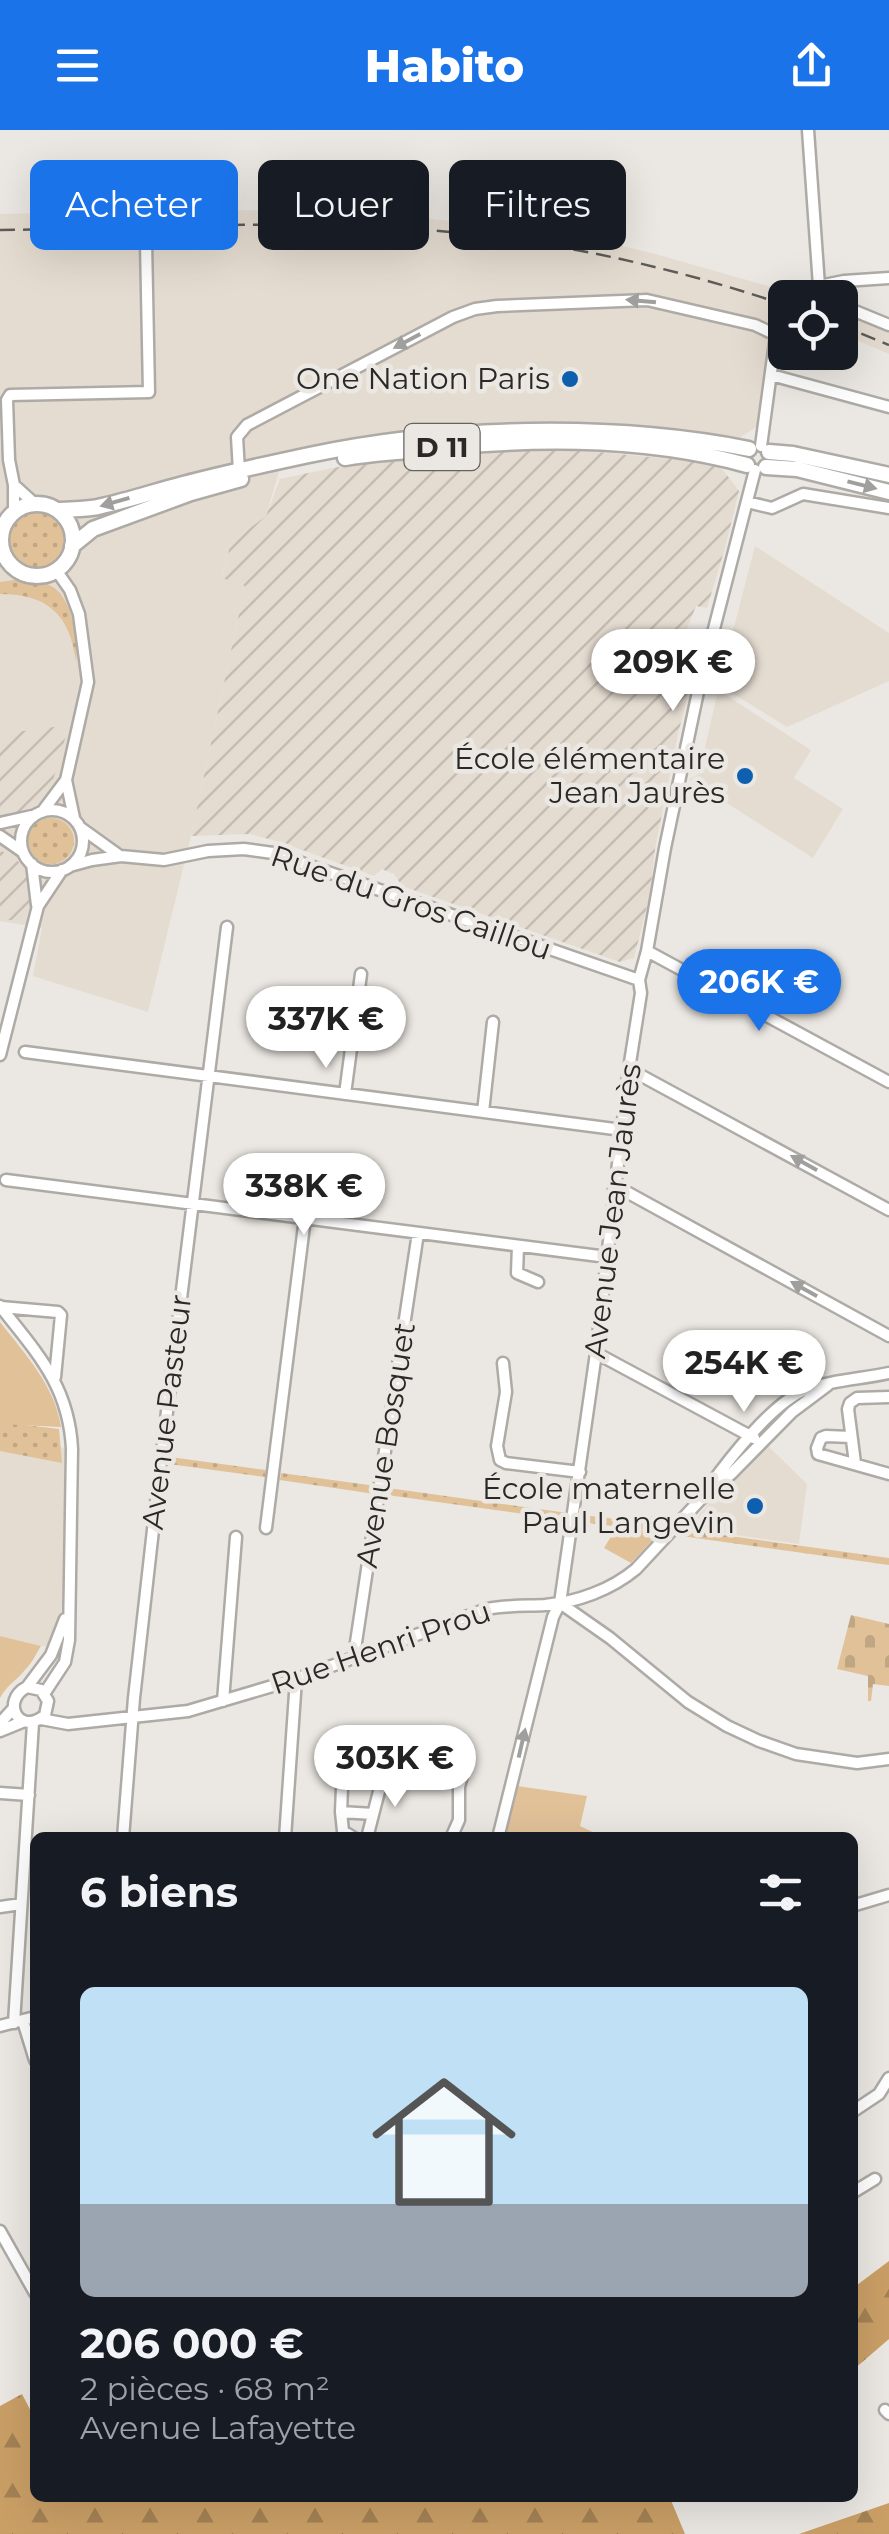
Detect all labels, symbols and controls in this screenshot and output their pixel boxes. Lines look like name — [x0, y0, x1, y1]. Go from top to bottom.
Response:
icon: menu — [50, 38, 105, 93]
text: Habito — [365, 38, 524, 93]
icon: share — [784, 38, 839, 93]
chip: Acheter — [30, 160, 238, 250]
chip: Louer — [258, 160, 429, 250]
chip: Filtres — [449, 160, 626, 250]
map controls — [768, 280, 858, 370]
button: locate — [768, 280, 858, 370]
one-way arrow — [624, 293, 656, 309]
one-way arrow — [392, 332, 421, 349]
place label: One Nation Paris — [296, 360, 550, 397]
marker: One Nation Paris — [559, 368, 581, 390]
road number: D 11 — [404, 424, 480, 470]
one-way arrow — [847, 478, 878, 494]
one-way arrow — [99, 495, 130, 511]
pin: 209K € — [592, 629, 754, 714]
text: 209K € — [613, 642, 733, 681]
place label: École élémentaire Jean Jaurès — [454, 740, 725, 811]
marker: École élémentaire Jean Jaurès — [734, 765, 756, 787]
street label: Rue du Gros Caillou — [266, 837, 556, 968]
pin: 206K € — [678, 949, 840, 1034]
text: 206K € — [699, 962, 819, 1001]
pin: 337K € — [245, 986, 407, 1071]
text: 337K € — [268, 999, 384, 1038]
street label: Avenue Jean Jaurès — [576, 1061, 649, 1361]
pin: 338K € — [223, 1153, 385, 1238]
one-way arrow — [789, 1154, 818, 1171]
text: 338K € — [245, 1166, 363, 1205]
one-way arrow — [789, 1280, 818, 1297]
street label: Avenue Pasteur — [134, 1292, 199, 1532]
street label: Avenue Bosquet — [348, 1320, 423, 1570]
pin: 254K € — [663, 1330, 825, 1415]
text: 254K € — [685, 1343, 803, 1382]
place label: École maternelle Paul Langevin — [482, 1470, 735, 1541]
marker: École maternelle Paul Langevin — [744, 1495, 766, 1517]
street label: Rue Henri Prou — [266, 1593, 496, 1702]
pin: 303K € — [314, 1725, 476, 1810]
one-way arrow — [515, 1727, 530, 1758]
text: 303K € — [336, 1738, 454, 1777]
icon: filters — [753, 1865, 808, 1920]
text: 6 biens — [80, 1866, 238, 1918]
icon: home — [354, 2052, 534, 2232]
text: 206 000 € — [80, 2317, 303, 2369]
text: 2 pièces · 68 m² — [80, 2369, 330, 2408]
text: Avenue Lafayette — [80, 2408, 356, 2447]

